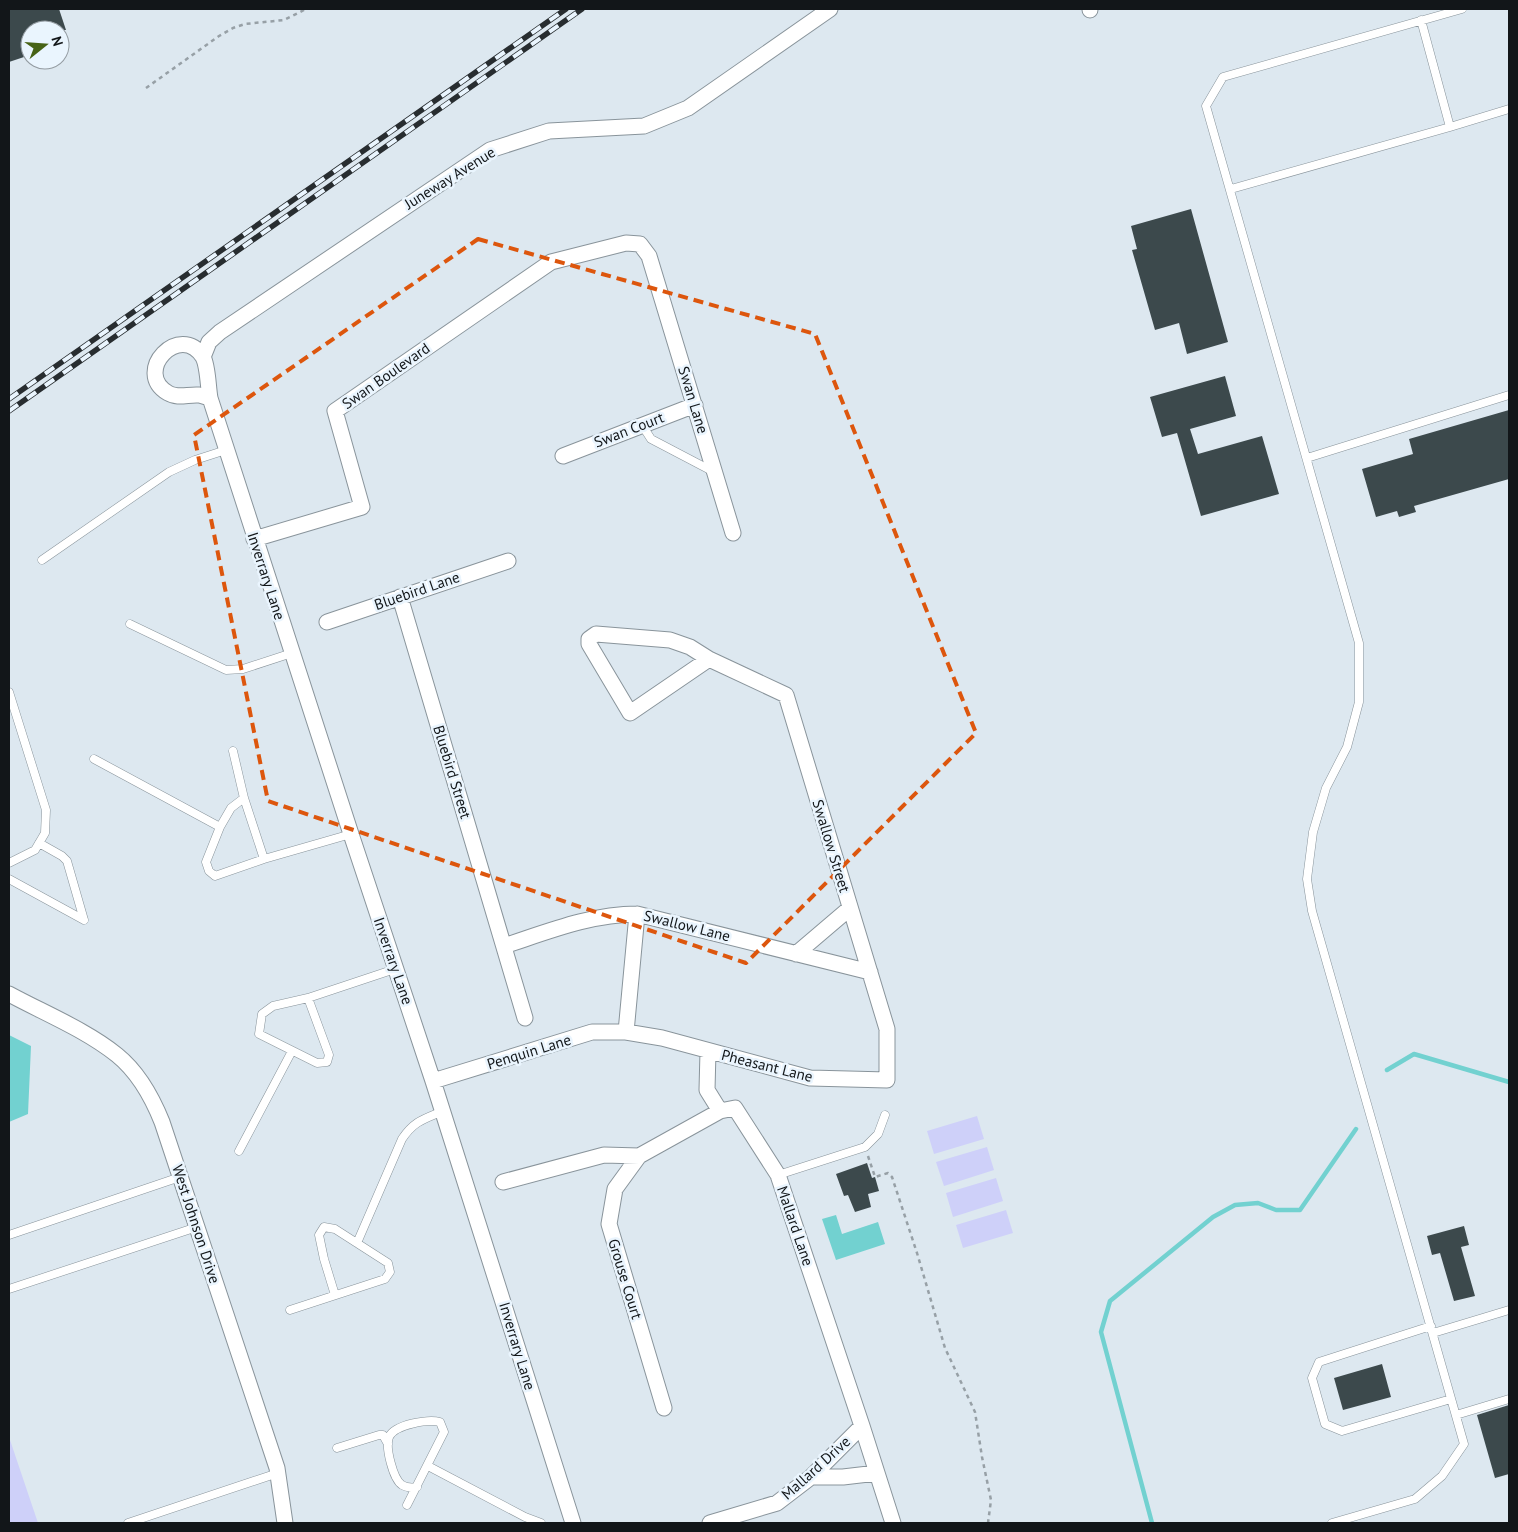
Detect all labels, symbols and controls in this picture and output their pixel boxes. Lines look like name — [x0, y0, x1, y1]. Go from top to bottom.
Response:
north arrow — [20, 20, 70, 70]
text: N — [47, 34, 67, 48]
street label: Juneway Avenue — [400, 142, 499, 214]
street label: Swan Boulevard — [338, 338, 433, 413]
street label: Swan Lane — [674, 364, 713, 436]
street label: Swan Court — [591, 408, 667, 452]
street label: Inverrary Lane — [243, 530, 290, 622]
street label: Bluebird Lane — [372, 567, 462, 614]
street label: Bluebird Street — [429, 723, 476, 821]
street label: Swallow Street — [808, 797, 855, 895]
street label: Swallow Lane — [642, 906, 732, 945]
street label: Inverrary Lane — [370, 915, 417, 1007]
street label: Penquin Lane — [485, 1030, 573, 1073]
street label: Pheasant Lane — [719, 1045, 815, 1086]
street label: West Johnson Drive — [168, 1162, 225, 1286]
street label: Mallard Lane — [773, 1183, 818, 1268]
street label: Grouse Court — [604, 1236, 647, 1321]
street label: Inverrary Lane — [495, 1299, 540, 1392]
street label: Mallard Drive — [777, 1432, 854, 1504]

